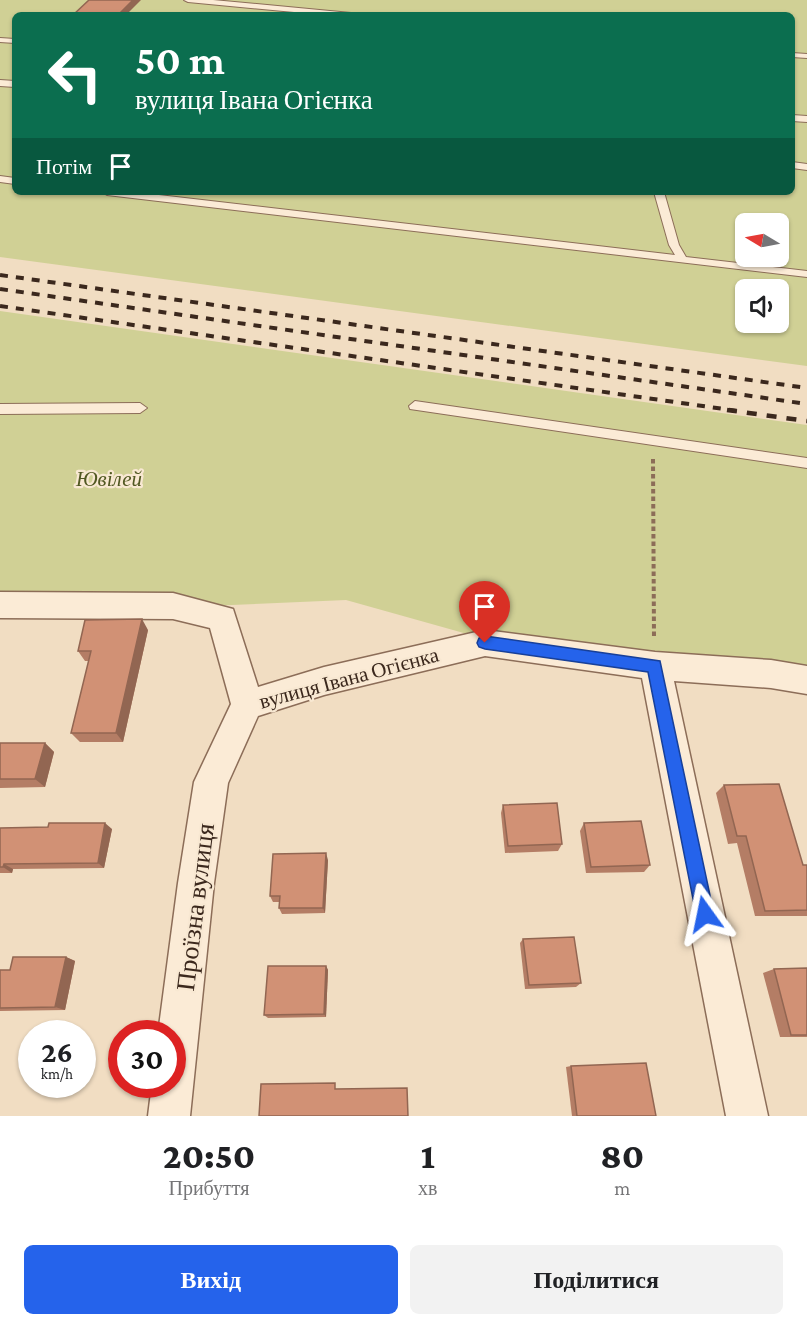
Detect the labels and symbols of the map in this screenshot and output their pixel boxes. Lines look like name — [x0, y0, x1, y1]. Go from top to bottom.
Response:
north arrow — [735, 213, 789, 267]
park label: Ювілей — [75, 467, 143, 491]
pin — [459, 581, 510, 643]
street label: вулиця Івана Огієнка — [257, 642, 442, 714]
street label: Проїзна вулиця — [171, 822, 220, 993]
position arrow — [673, 882, 737, 946]
speed limit sign: 30 — [108, 1020, 186, 1098]

